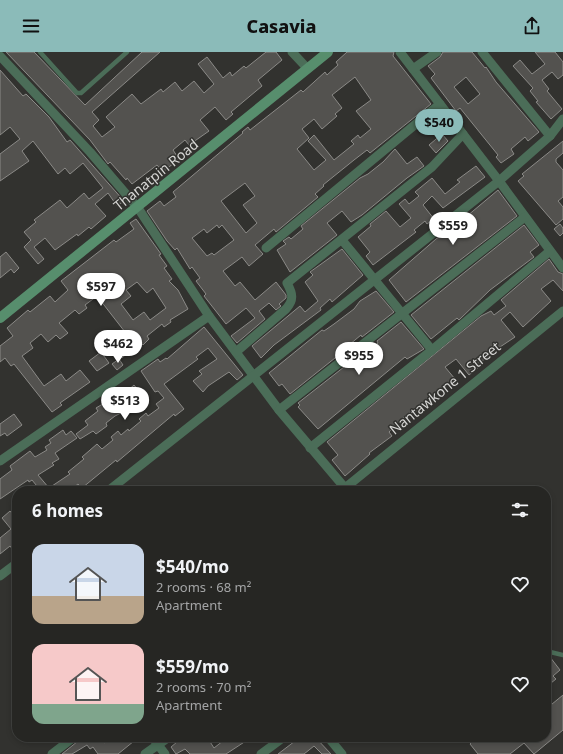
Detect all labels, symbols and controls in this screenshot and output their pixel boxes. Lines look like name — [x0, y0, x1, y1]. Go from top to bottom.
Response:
text: Casavia — [247, 14, 316, 38]
icon: menu — [20, 15, 42, 37]
icon: share — [521, 15, 543, 37]
pin: $540 — [415, 109, 463, 143]
text: $540 — [424, 113, 454, 131]
street label: Thanatpin Road — [109, 134, 202, 215]
pin: $559 — [429, 212, 477, 246]
text: $559 — [438, 216, 468, 234]
pin: $597 — [77, 273, 125, 307]
text: $597 — [86, 277, 116, 295]
pin: $462 — [94, 330, 142, 364]
text: $462 — [103, 334, 133, 352]
street label: Nantawkone 1 Street — [385, 337, 504, 438]
pin: $955 — [335, 342, 383, 376]
text: $955 — [344, 346, 374, 364]
pin: $513 — [101, 387, 149, 421]
text: $513 — [110, 391, 140, 409]
text: 6 homes — [32, 499, 103, 522]
icon: filters — [509, 499, 531, 521]
text: $540/mo — [156, 555, 229, 578]
icon: home — [64, 560, 112, 608]
icon: heart — [509, 573, 531, 595]
text: 2 rooms · 68 m² — [156, 578, 251, 596]
text: Apartment — [156, 596, 222, 614]
text: $559/mo — [156, 655, 229, 678]
icon: home — [64, 660, 112, 708]
icon: heart — [509, 673, 531, 695]
text: 2 rooms · 70 m² — [156, 678, 251, 696]
text: Apartment — [156, 696, 222, 714]

